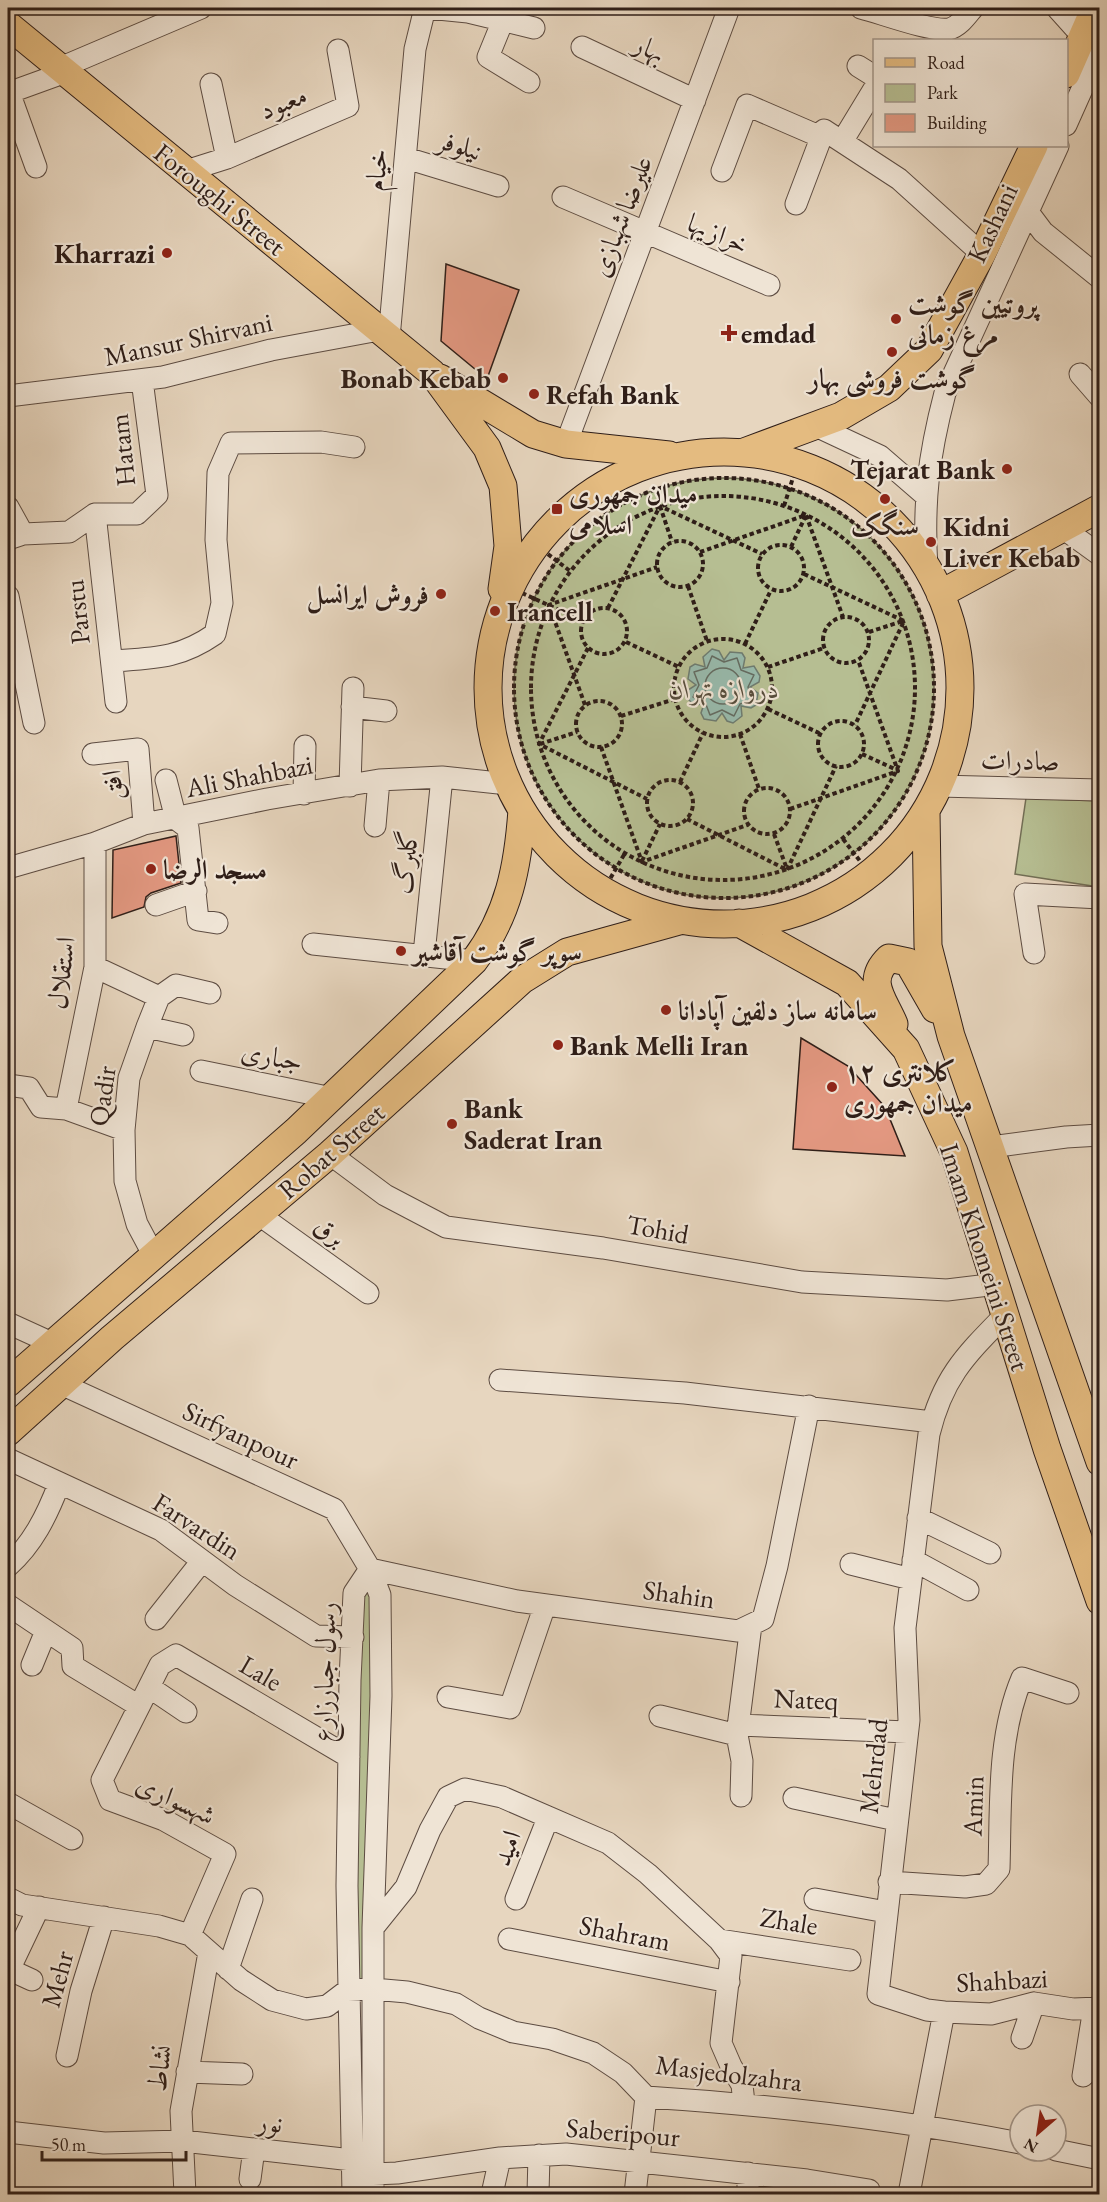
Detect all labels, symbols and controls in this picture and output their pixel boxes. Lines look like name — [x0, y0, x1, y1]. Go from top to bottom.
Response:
street label: بهار — [626, 24, 672, 70]
legend — [873, 39, 1068, 147]
text: Road — [927, 51, 966, 74]
street label: معبود — [254, 77, 312, 127]
text: Park — [927, 81, 958, 104]
text: Building — [927, 111, 987, 134]
street label: نیلوفر — [431, 121, 486, 168]
street label: Foroughi Street — [147, 135, 294, 263]
street label: خیام — [357, 147, 401, 193]
street label: علیرضا شهبازی — [582, 150, 660, 282]
street label: Kashani — [959, 177, 1026, 268]
street label: خرازیها — [682, 205, 754, 261]
place label: Kharrazi — [54, 236, 155, 271]
marker: Kharrazi — [160, 246, 174, 260]
place label: پروتیین گوشت مرغ زمانی — [907, 286, 1041, 357]
street label: Mansur Shirvani — [101, 304, 276, 374]
marker: پروتیین گوشت مرغ زمانی — [889, 312, 903, 326]
place label: emdad — [741, 316, 816, 351]
marker: emdad — [722, 326, 736, 340]
marker: گوشت فروشی بهار — [885, 345, 899, 359]
place label: Bonab Kebab — [340, 361, 491, 396]
place label: گوشت فروشی بهار — [805, 361, 976, 398]
marker: Bonab Kebab — [496, 371, 510, 385]
place label: Refah Bank — [546, 377, 680, 412]
marker: Refah Bank — [527, 387, 541, 401]
street label: Hatam — [101, 412, 143, 488]
place label: Tejarat Bank — [850, 452, 996, 487]
marker: Tejarat Bank — [1000, 462, 1014, 476]
place label: میدان جمهوری اسلامی — [568, 476, 697, 542]
marker: سنگک — [878, 492, 892, 506]
marker: میدان جمهوری اسلامی — [550, 502, 564, 516]
place label: سنگک — [851, 508, 919, 543]
place label: Kidni Liver Kebab — [943, 509, 1081, 575]
marker: Kidni Liver Kebab — [924, 535, 938, 549]
place label: فروش ایرانسل — [306, 577, 429, 614]
street label: Parstu — [56, 578, 98, 646]
marker: فروش ایرانسل — [434, 587, 448, 601]
place label: Irancell — [507, 594, 593, 629]
marker: Irancell — [488, 604, 502, 618]
park label: دروازه تهران — [669, 671, 779, 706]
street label: صادرات — [980, 742, 1060, 778]
street label: Ali Shahbazi — [182, 746, 316, 806]
street label: افق — [93, 768, 131, 802]
street label: گلبرگ — [384, 828, 426, 896]
place label: مسجد الرضا — [163, 852, 267, 887]
marker: مسجد الرضا — [144, 862, 158, 876]
place label: سوپر گوشت آقاشیر — [410, 934, 582, 970]
street label: استقلال — [39, 935, 83, 1011]
marker: سوپر گوشت آقاشیر — [394, 944, 408, 958]
place label: سامانه ساز دلفین آپادانا — [678, 993, 877, 1031]
marker: سامانه ساز دلفین آپادانا — [659, 1003, 673, 1017]
place label: Bank Melli Iran — [570, 1028, 749, 1063]
street label: جباری — [238, 1033, 306, 1079]
marker: Bank Melli Iran — [551, 1038, 565, 1052]
place label: کلانتری ۱۲ میدان جمهوری — [844, 1054, 972, 1120]
street label: Qadir — [80, 1064, 124, 1128]
marker: کلانتری ۱۲ میدان جمهوری — [825, 1080, 839, 1094]
place label: Bank Saderat Iran — [464, 1091, 603, 1157]
street label: Robat Street — [270, 1095, 392, 1207]
marker: Bank Saderat Iran — [445, 1117, 459, 1131]
street label: Imam Khomeini Street — [932, 1139, 1038, 1375]
street label: Tohid — [624, 1206, 692, 1252]
street label: برق — [307, 1208, 353, 1255]
street label: Sirfyanpour — [177, 1393, 305, 1477]
street label: Farvardin — [146, 1484, 248, 1568]
street label: Shahin — [641, 1572, 717, 1616]
street label: رسول جبارزارع — [304, 1601, 349, 1743]
street label: Lale — [233, 1647, 289, 1699]
street label: Nateq — [773, 1680, 840, 1718]
street label: Mehrdad — [851, 1716, 895, 1815]
street label: شهسواری — [131, 1765, 221, 1833]
street label: Amin — [954, 1775, 992, 1838]
street label: امید — [483, 1825, 529, 1871]
street label: Zhale — [758, 1899, 820, 1943]
street label: Shahram — [577, 1907, 673, 1959]
street label: Mehr — [33, 1947, 81, 2011]
street label: Shahbazi — [955, 1960, 1049, 2000]
street label: نشاط — [138, 2042, 180, 2094]
street label: Masjedolzahra — [654, 2047, 804, 2099]
street label: نور — [253, 2103, 284, 2141]
north arrow — [1008, 2103, 1068, 2163]
street label: Saberipour — [565, 2110, 681, 2154]
scale bar — [42, 2124, 186, 2162]
text: 50 m — [51, 2133, 86, 2156]
text: N — [1020, 2133, 1042, 2158]

